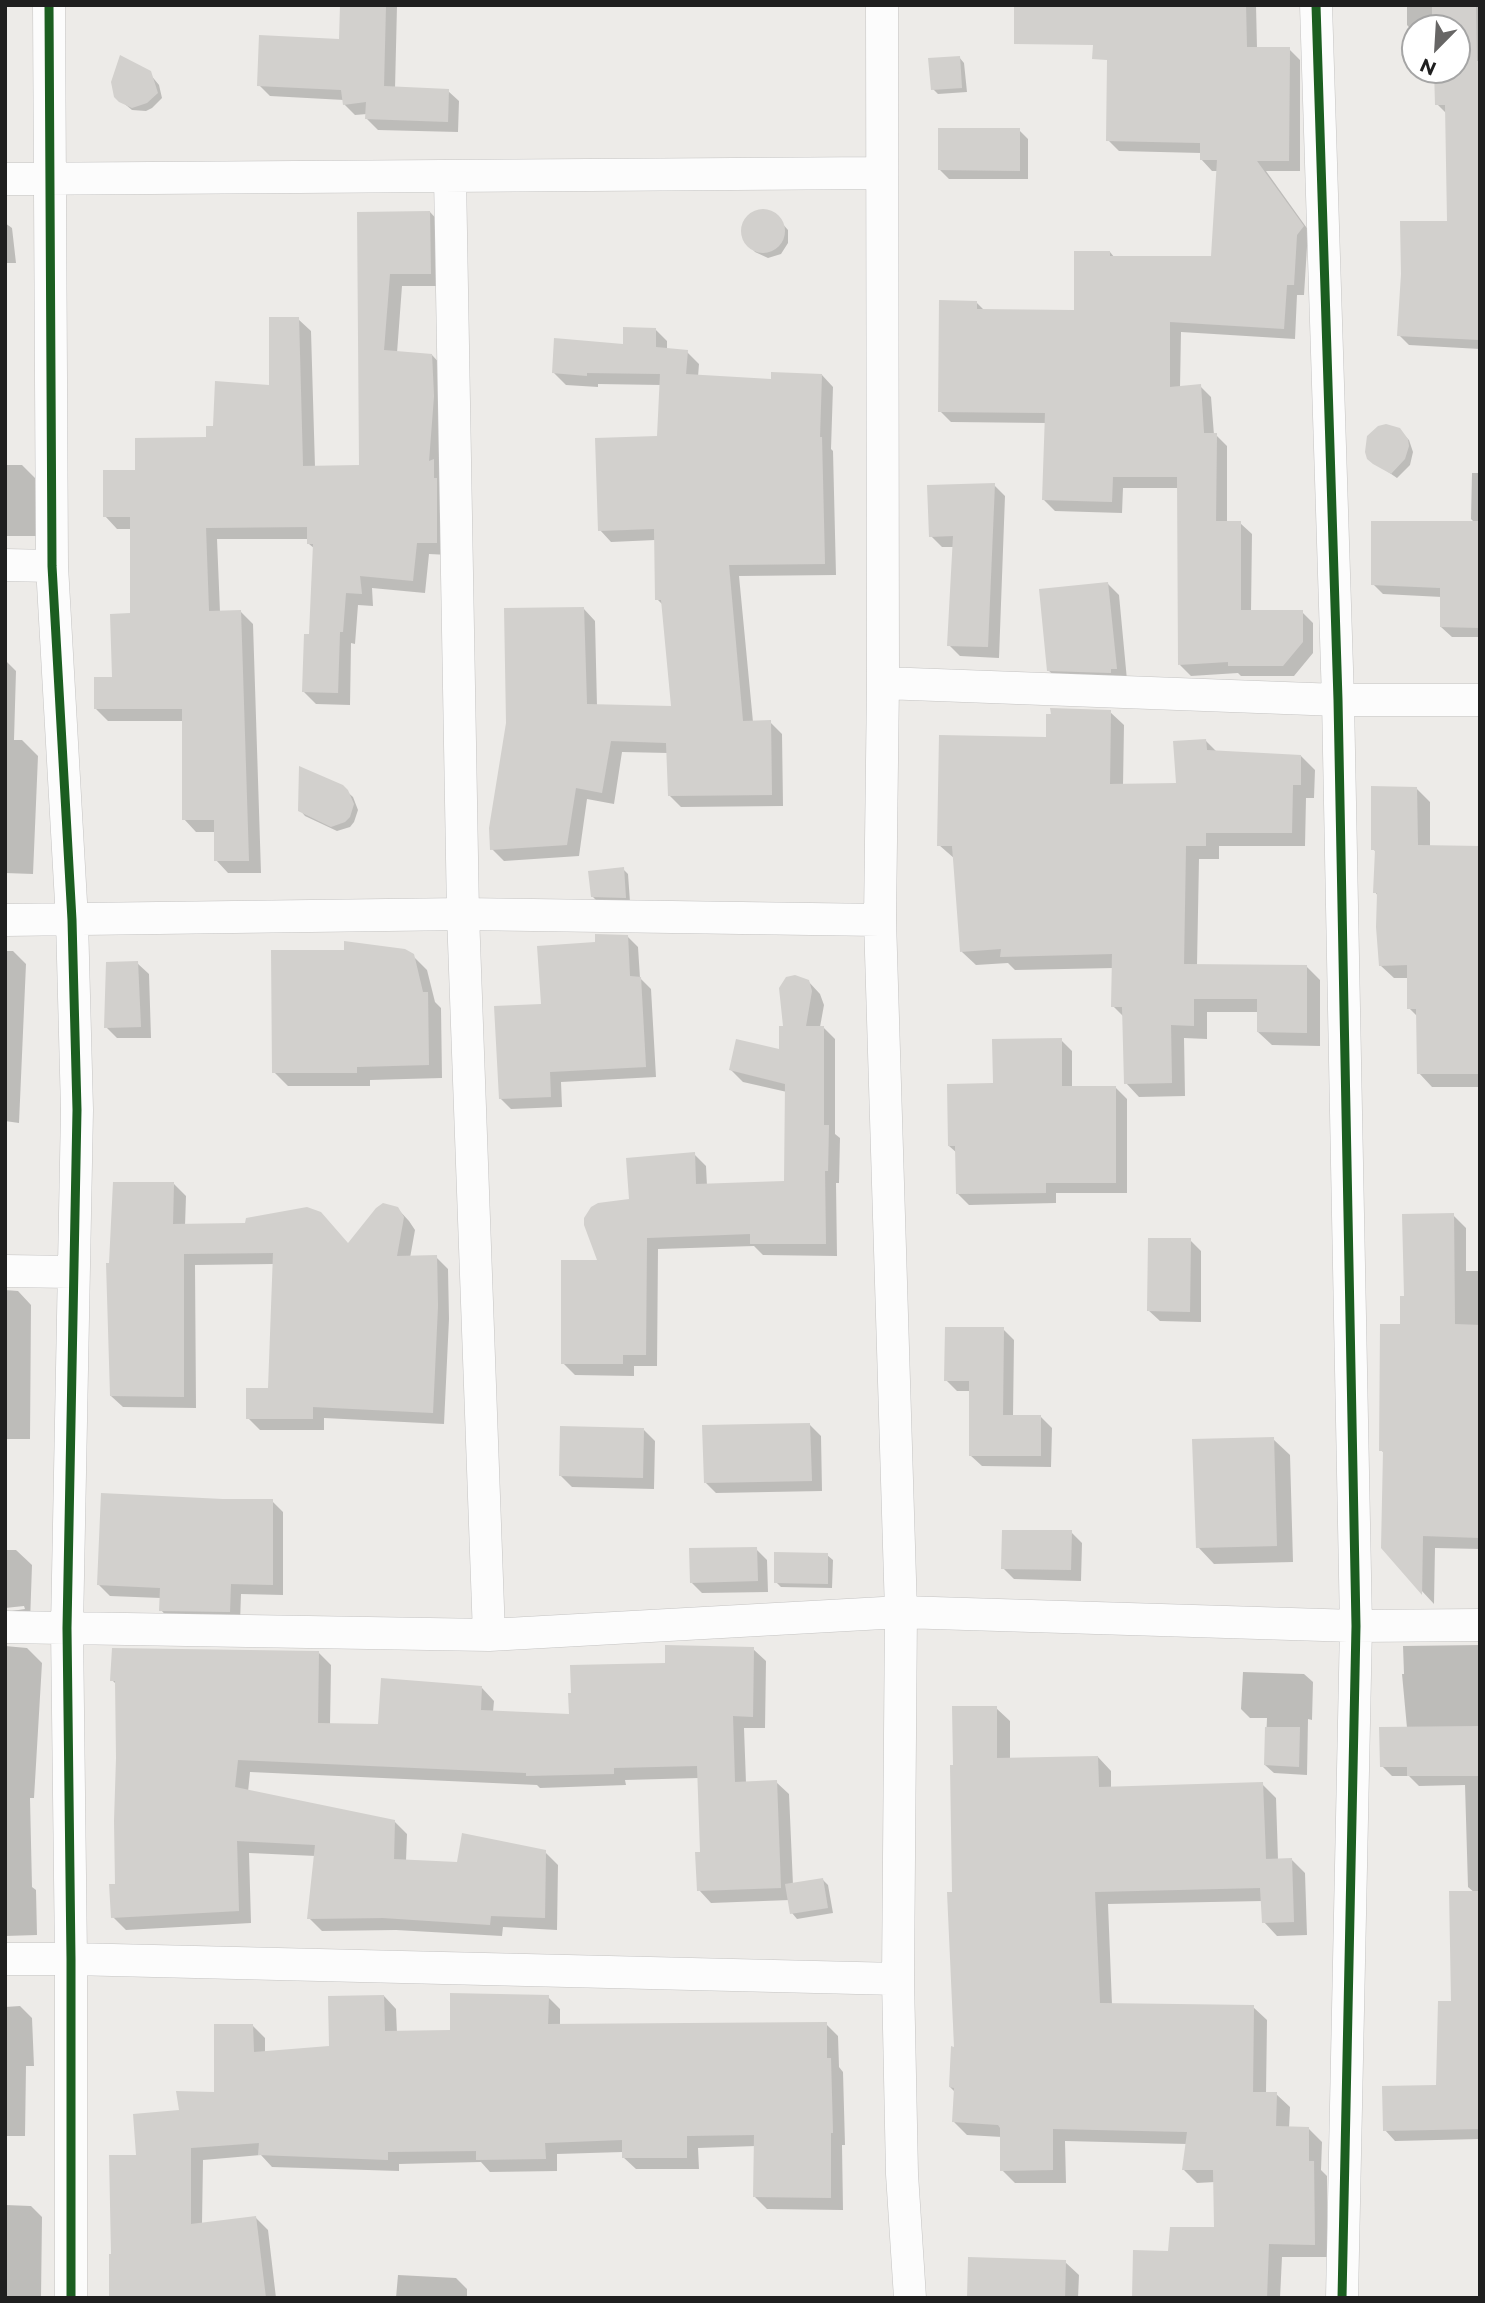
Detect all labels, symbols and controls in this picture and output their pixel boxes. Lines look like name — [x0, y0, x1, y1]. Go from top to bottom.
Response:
north arrow — [1401, 14, 1471, 84]
text: N — [1416, 53, 1440, 80]

